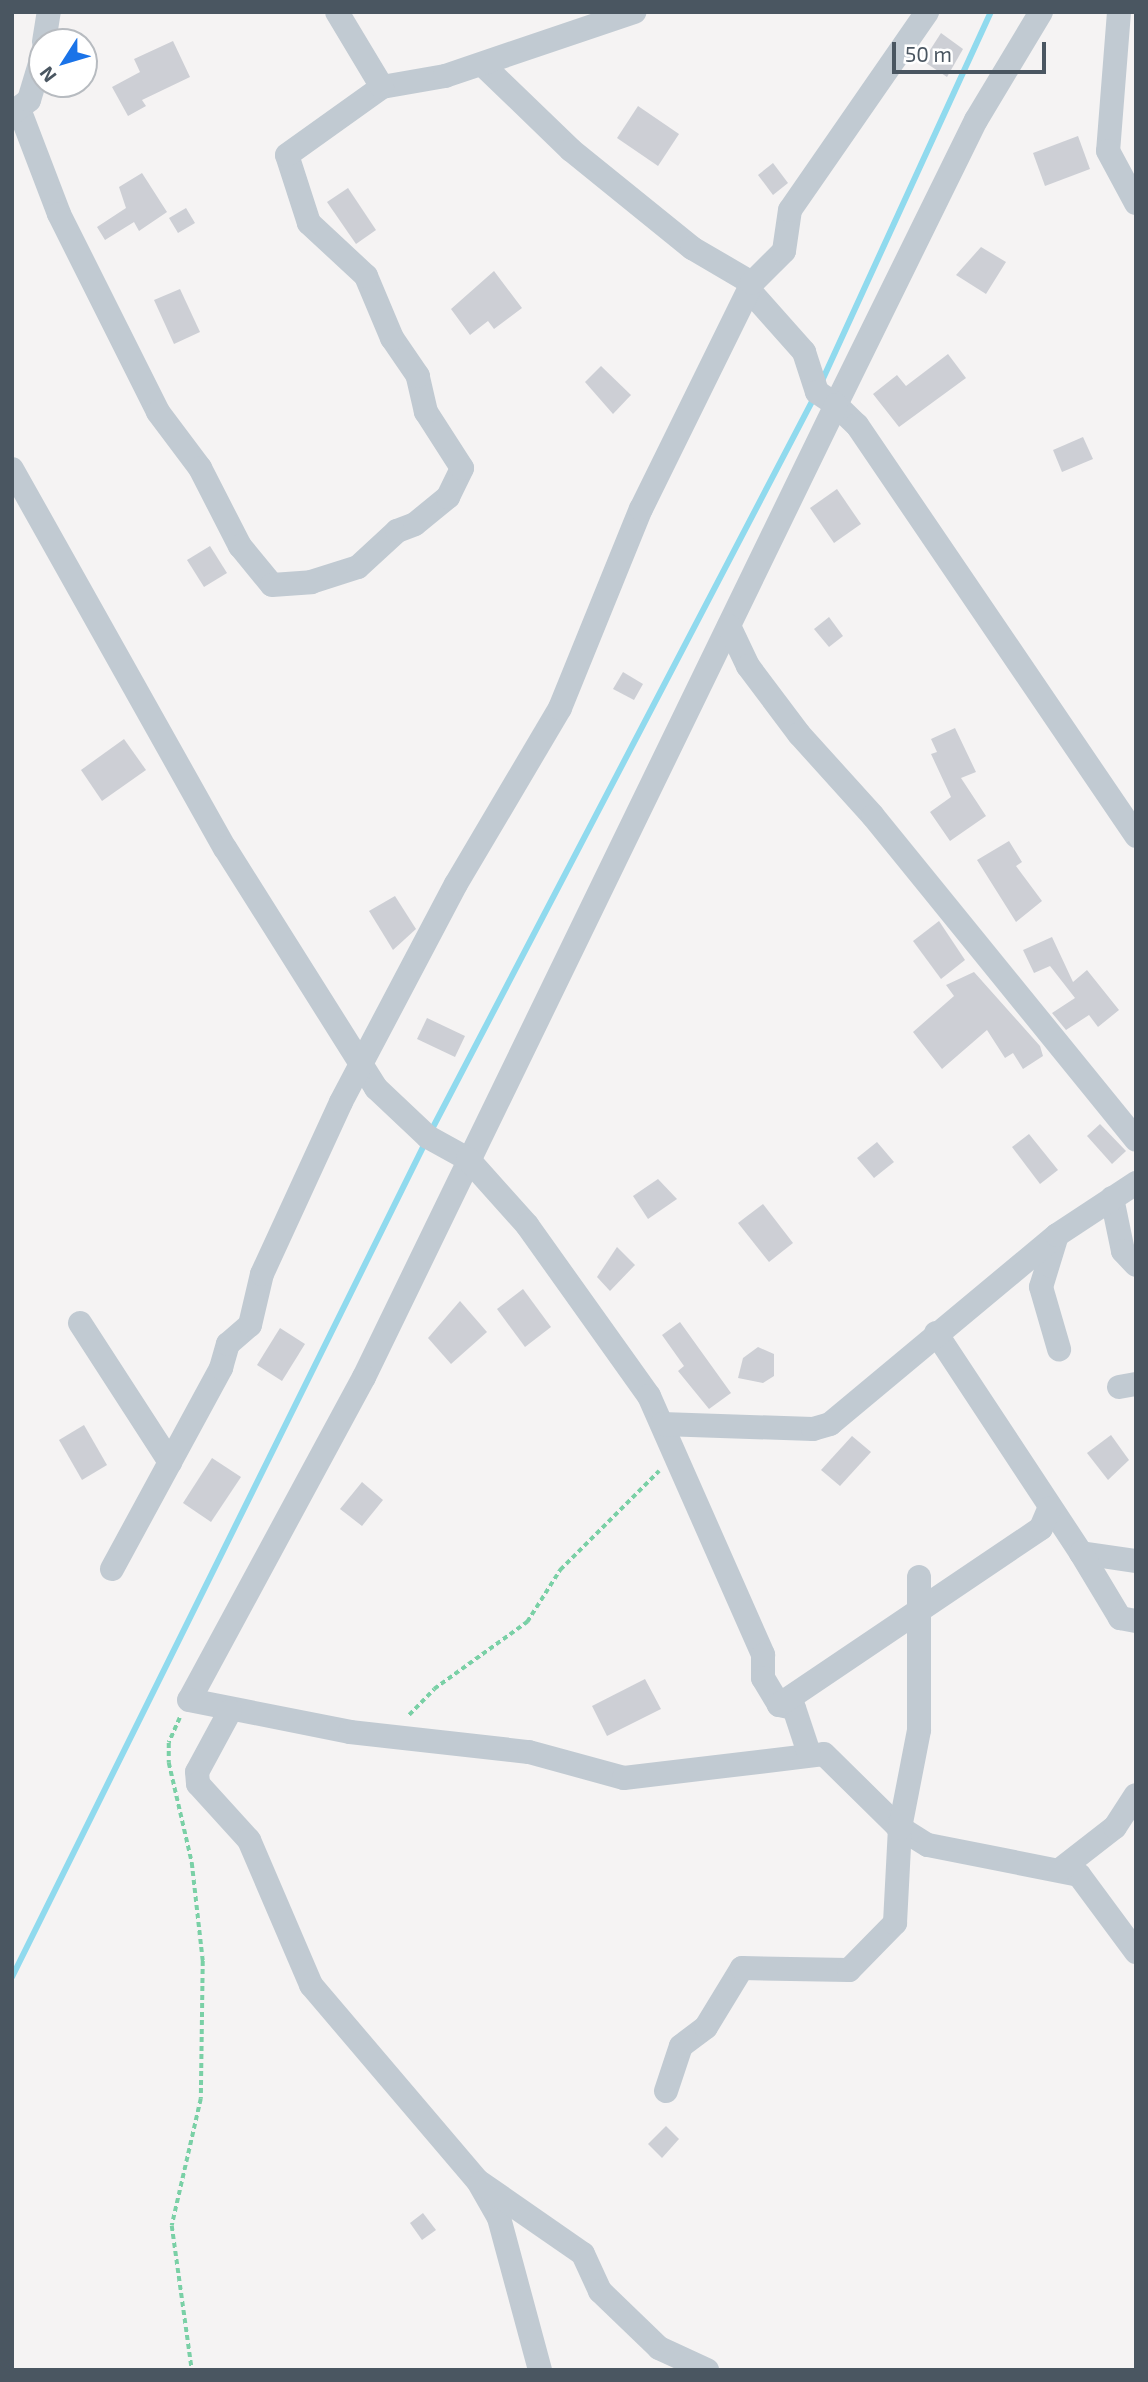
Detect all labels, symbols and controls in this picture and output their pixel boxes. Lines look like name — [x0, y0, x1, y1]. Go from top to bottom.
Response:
north arrow — [28, 28, 98, 98]
scale bar — [896, 28, 1050, 72]
text: 50 m — [905, 41, 952, 66]
text: N — [34, 62, 61, 87]

